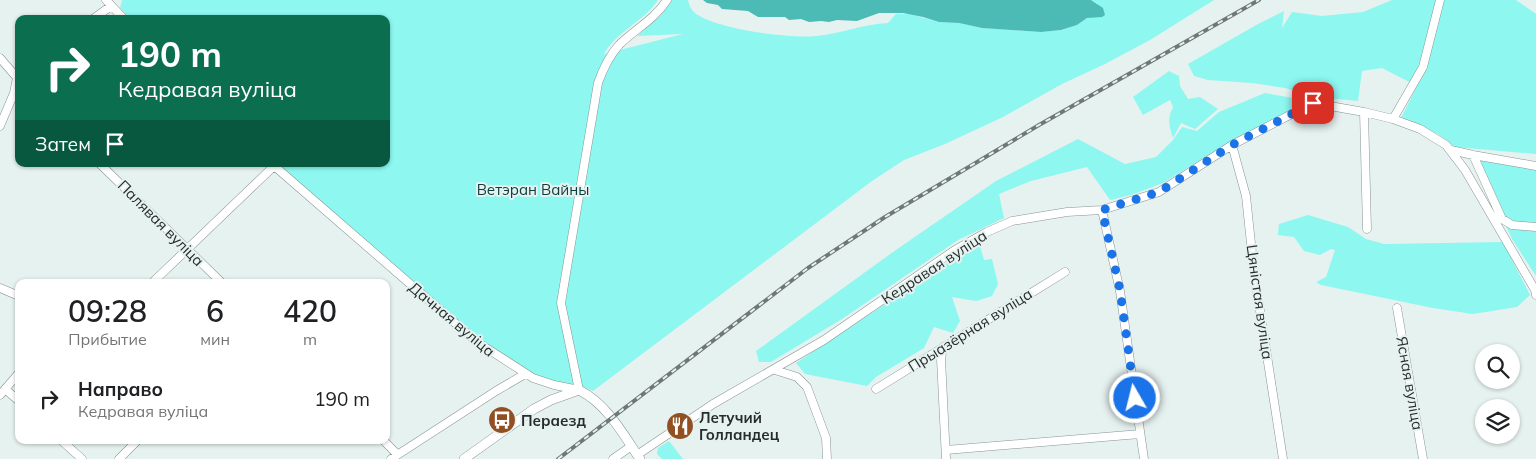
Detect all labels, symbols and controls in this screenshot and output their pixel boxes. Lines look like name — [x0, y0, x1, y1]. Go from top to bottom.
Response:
text: 190 m — [118, 32, 222, 76]
icon: right — [35, 35, 100, 100]
text: Кедравая вуліца — [118, 75, 297, 103]
pin — [1292, 82, 1334, 124]
icon: arrive — [1299, 89, 1327, 117]
icon: arrive — [101, 130, 129, 158]
text: Затем — [35, 132, 91, 156]
street label: Палявая вуліца — [114, 176, 208, 270]
park label: Ветэран Вайны — [477, 180, 589, 199]
street label: Кедравая вуліца — [878, 226, 990, 308]
street label: Цяністая вуліца — [1243, 243, 1277, 361]
street label: Дачная вуліца — [405, 277, 499, 361]
street label: Прыазёрная вуліца — [904, 284, 1036, 376]
text: 09:28 — [68, 292, 147, 330]
text: 6 — [206, 292, 224, 330]
text: 420 — [283, 292, 337, 330]
text: Прибытие — [68, 329, 147, 349]
text: мин — [200, 329, 230, 349]
text: m — [303, 329, 317, 349]
street label: Ясная вуліца — [1392, 335, 1428, 431]
map controls — [1475, 344, 1520, 444]
button: search — [1475, 344, 1520, 389]
position arrow — [1108, 371, 1160, 423]
text: Направо — [78, 377, 163, 401]
icon: right — [35, 385, 63, 413]
text: 190 m — [314, 387, 370, 411]
button: layers — [1475, 399, 1520, 444]
text: Кедравая вуліца — [78, 401, 208, 421]
bus stop icon: Пераезд — [487, 405, 517, 435]
place label: Летучий Голландец — [699, 408, 780, 444]
place label: Пераезд — [521, 411, 587, 430]
restaurant icon: Летучий Голландец — [665, 411, 695, 441]

